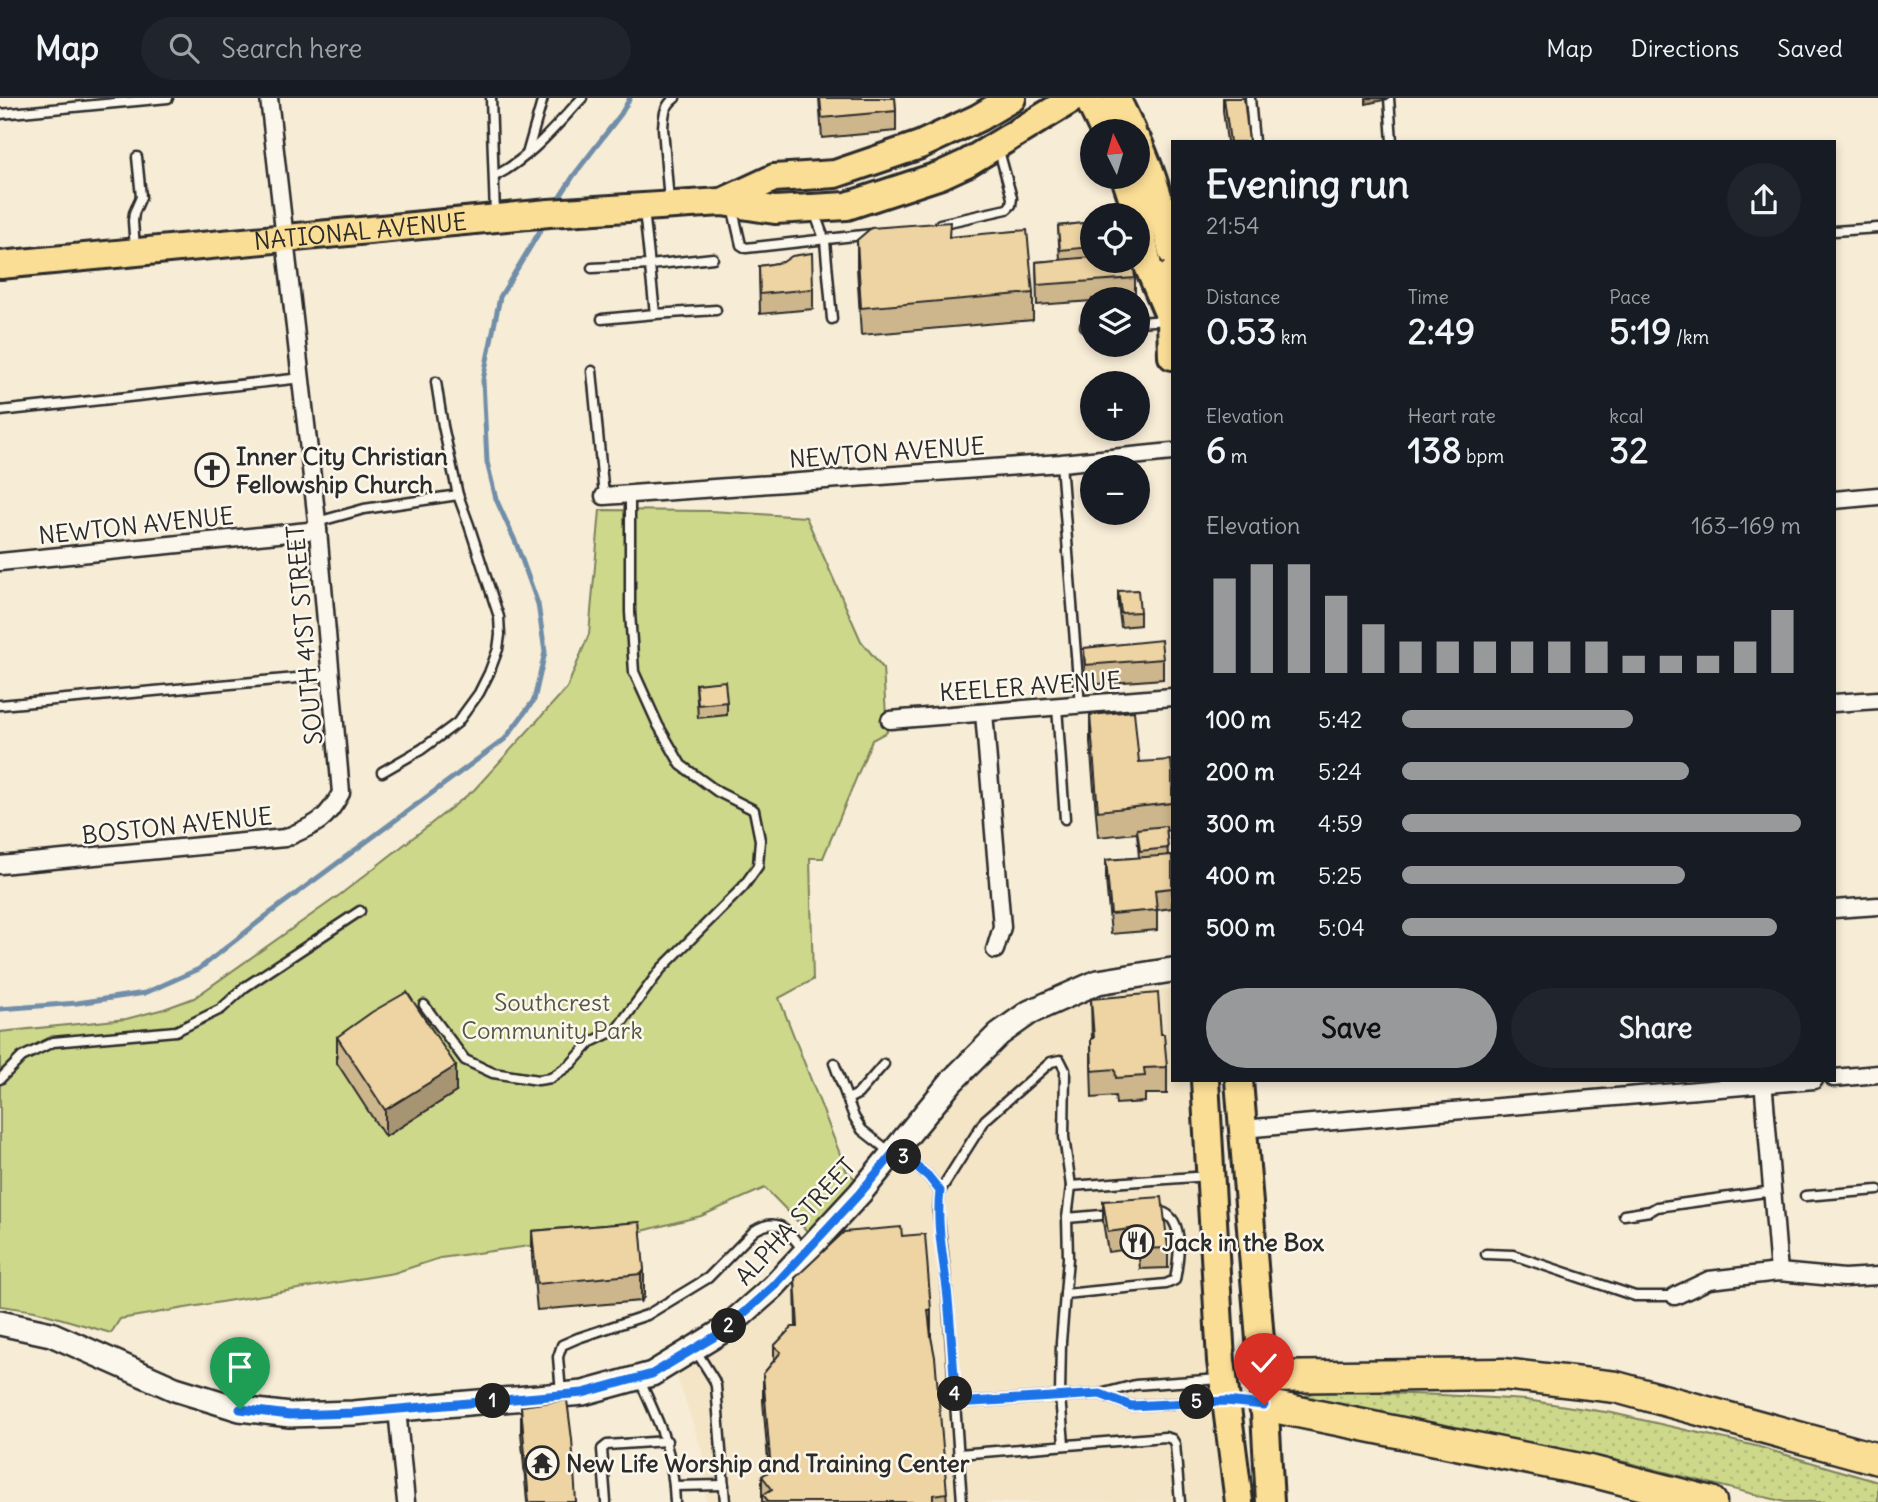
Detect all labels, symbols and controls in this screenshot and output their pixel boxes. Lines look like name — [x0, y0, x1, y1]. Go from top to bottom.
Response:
search box — [141, 17, 631, 80]
text: Map — [35, 27, 99, 69]
icon: search — [165, 29, 203, 67]
text: Search here — [221, 32, 362, 65]
text: Map — [1546, 33, 1593, 63]
text: Directions — [1631, 33, 1739, 63]
text: Saved — [1777, 33, 1843, 63]
north arrow — [1080, 119, 1150, 189]
map controls — [1080, 119, 1150, 525]
text: Evening run — [1206, 161, 1409, 208]
button: share — [1727, 163, 1801, 237]
button: locate — [1080, 203, 1150, 273]
street label: NATIONAL AVENUE — [253, 206, 468, 256]
text: 21:54 — [1206, 211, 1259, 240]
text: Distance — [1206, 285, 1280, 309]
text: Time — [1408, 285, 1449, 309]
text: Pace — [1609, 285, 1651, 309]
button: layers — [1080, 287, 1150, 357]
text: 0.53 — [1206, 309, 1276, 353]
text: 2:49 — [1408, 309, 1475, 353]
text: 5:19 — [1609, 309, 1671, 353]
text: km — [1276, 325, 1307, 349]
text: /km — [1671, 325, 1709, 349]
button: + — [1080, 371, 1150, 441]
text: Elevation — [1206, 404, 1284, 428]
text: Heart rate — [1408, 404, 1496, 428]
text: kcal — [1609, 404, 1644, 428]
text: 6 — [1206, 428, 1226, 472]
text: 138 — [1408, 428, 1462, 472]
text: 32 — [1609, 428, 1648, 472]
street label: NEWTON AVENUE — [788, 430, 986, 474]
place label: Inner City Christian Fellowship Church — [236, 441, 448, 499]
text: m — [1226, 444, 1247, 468]
text: bpm — [1462, 444, 1504, 468]
church icon: Inner City Christian Fellowship Church — [193, 451, 231, 489]
button: − — [1080, 455, 1150, 525]
street label: NEWTON AVENUE — [37, 500, 235, 550]
text: Elevation — [1206, 511, 1300, 540]
text: 163–169 m — [1691, 511, 1801, 540]
street label: SOUTH 41ST STREET — [279, 524, 329, 746]
street label: KEELER AVENUE — [938, 665, 1122, 707]
text: 100 m — [1206, 705, 1271, 734]
text: 5:42 — [1318, 705, 1362, 734]
text: 200 m — [1206, 757, 1275, 786]
text: 5:24 — [1318, 757, 1362, 786]
street label: BOSTON AVENUE — [80, 800, 274, 850]
text: 300 m — [1206, 809, 1275, 838]
text: 4:59 — [1318, 809, 1363, 838]
text: 400 m — [1206, 861, 1275, 890]
text: 5:25 — [1318, 861, 1362, 890]
text: 500 m — [1206, 913, 1275, 942]
text: 5:04 — [1318, 913, 1365, 942]
park label: Southcrest Community Park — [461, 987, 643, 1045]
button: Save — [1206, 988, 1497, 1068]
button: Share — [1511, 988, 1801, 1068]
pin: 3 — [886, 1140, 922, 1174]
text: 3 — [898, 1144, 909, 1168]
street label: ALPHA STREET — [728, 1151, 862, 1291]
restaurant icon: Jack in the Box — [1118, 1223, 1156, 1261]
place label: Jack in the Box — [1162, 1227, 1324, 1257]
pin: 2 — [712, 1308, 746, 1344]
text: 2 — [723, 1313, 734, 1337]
pin — [1234, 1333, 1294, 1405]
pin — [210, 1337, 270, 1409]
icon: check — [1245, 1344, 1283, 1382]
icon: arrive — [221, 1348, 259, 1386]
pin: 4 — [937, 1376, 972, 1412]
text: 4 — [949, 1381, 960, 1405]
pin: 1 — [476, 1384, 510, 1418]
pin: 5 — [1180, 1384, 1214, 1420]
text: 1 — [489, 1388, 496, 1412]
text: 5 — [1191, 1389, 1202, 1413]
temple icon: New Life Worship and Training Center — [523, 1444, 561, 1482]
place label: New Life Worship and Training Center — [566, 1448, 970, 1478]

